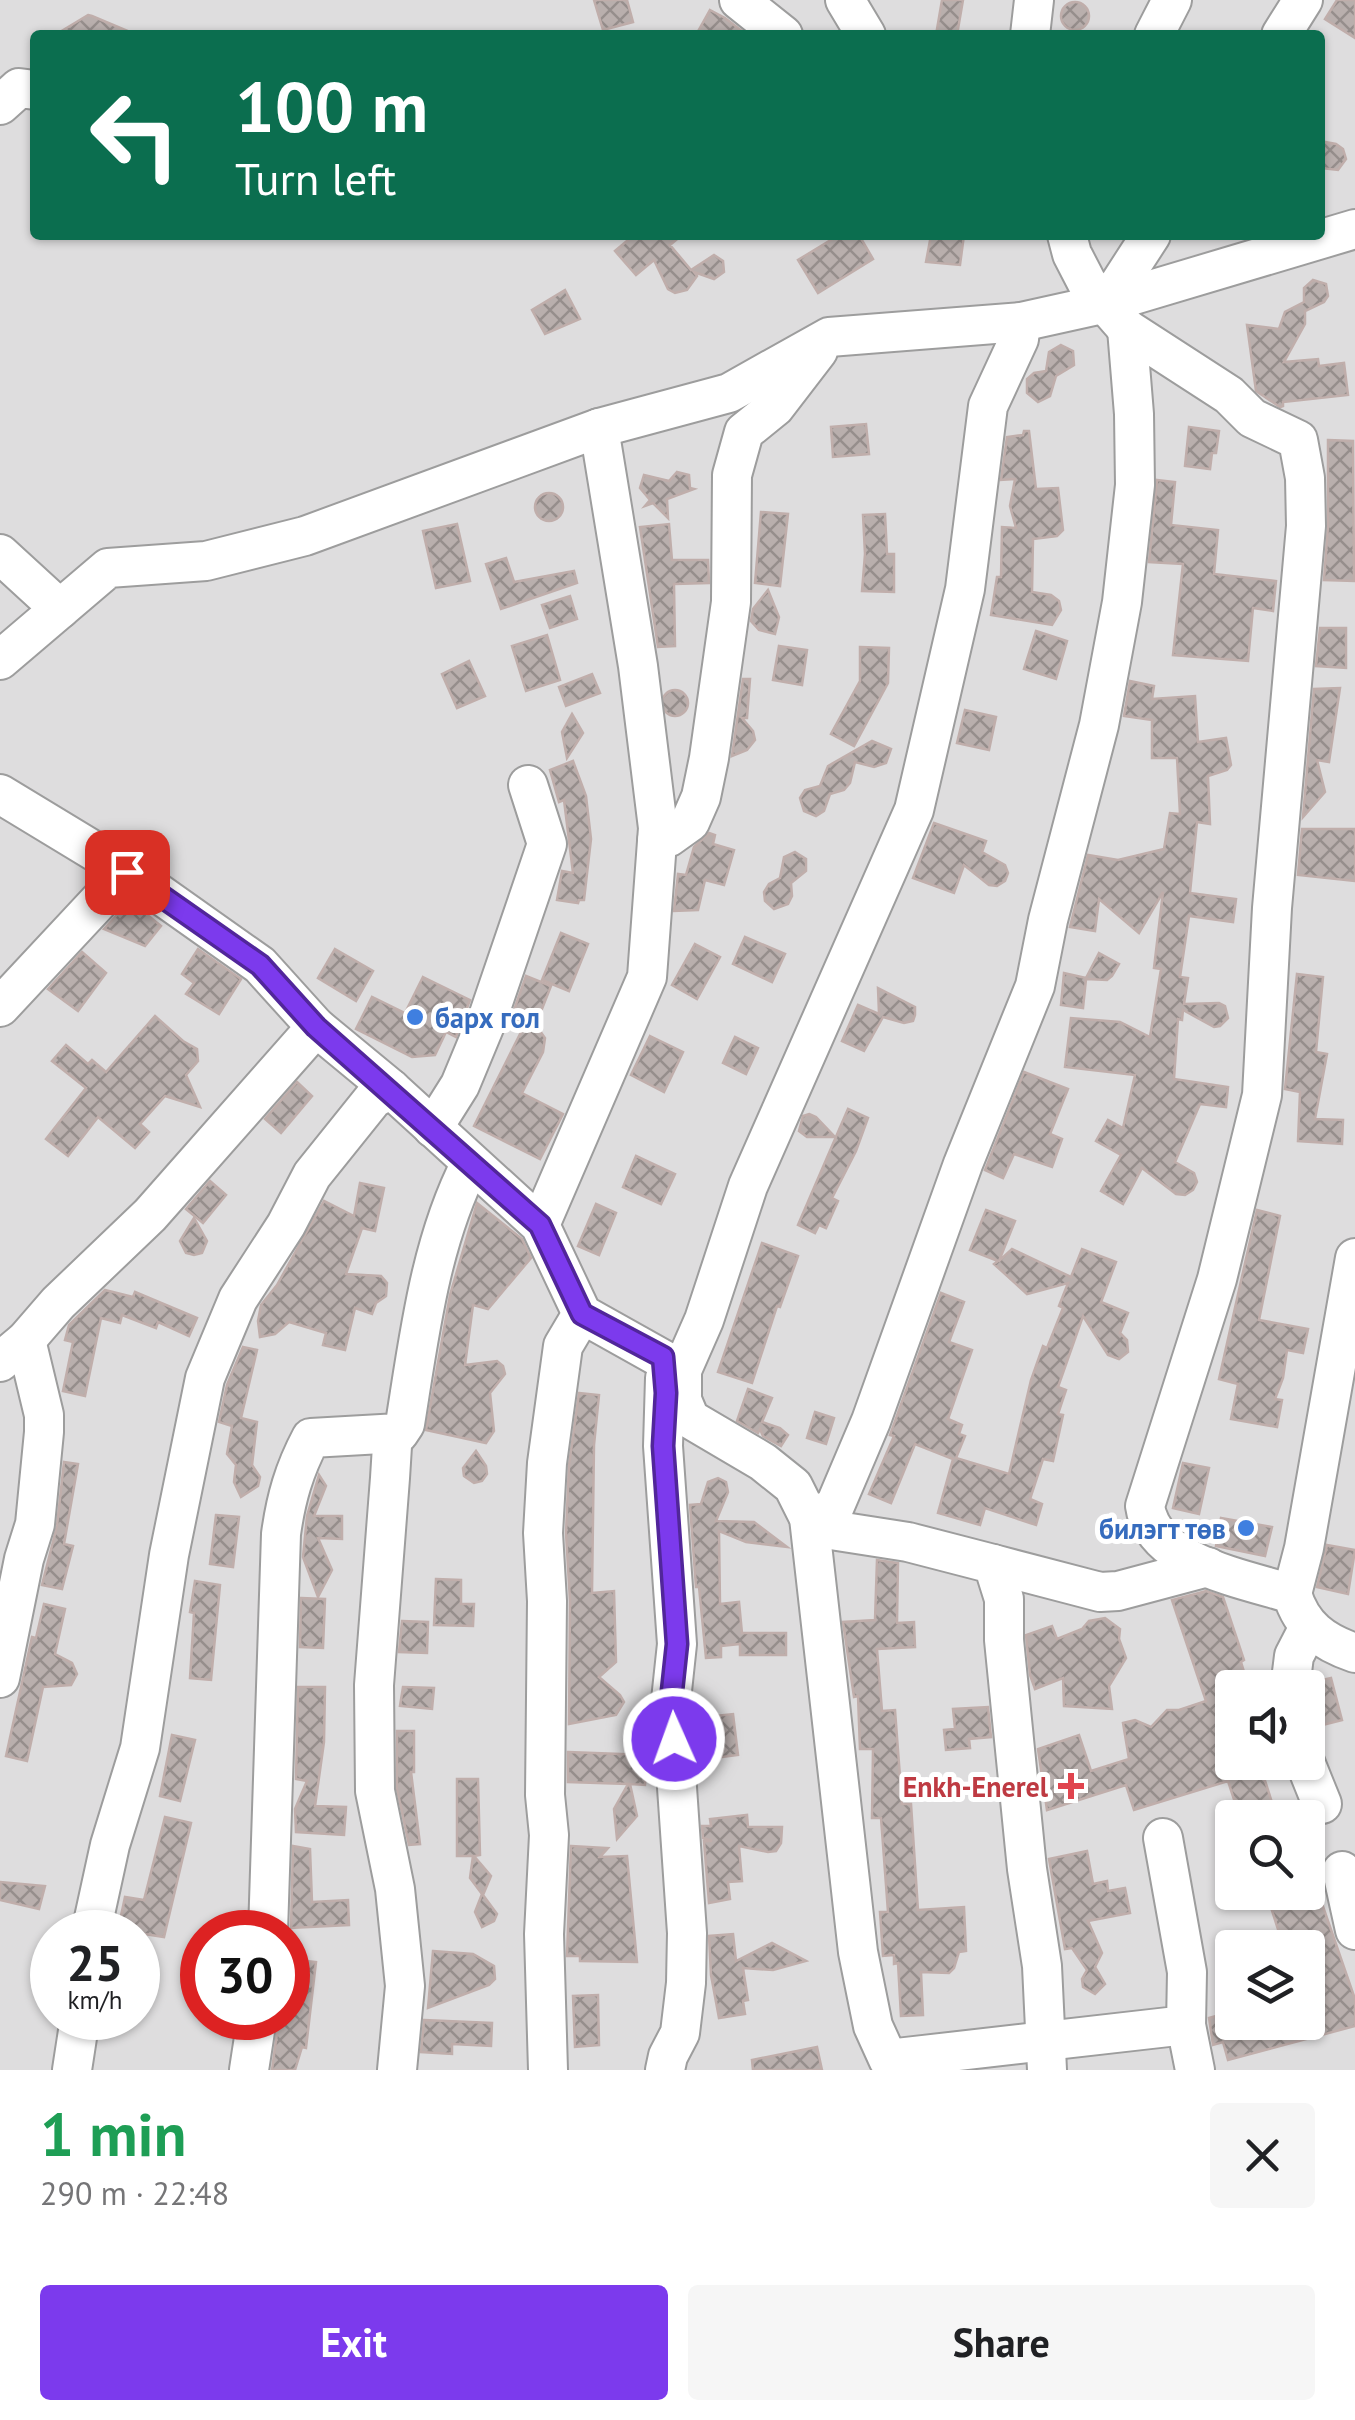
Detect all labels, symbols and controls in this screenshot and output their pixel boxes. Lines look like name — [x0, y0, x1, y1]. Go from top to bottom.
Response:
text: 100 m — [235, 61, 428, 151]
icon: left — [70, 70, 200, 200]
text: Turn left — [235, 149, 396, 207]
pin — [85, 830, 170, 915]
icon: arrive — [100, 845, 155, 900]
place label: барх гол — [435, 999, 540, 1036]
marker: барх гол — [404, 1006, 426, 1028]
place label: билэгт төв — [1099, 1510, 1226, 1547]
marker: билэгт төв — [1235, 1517, 1257, 1539]
map controls — [1215, 1670, 1325, 2040]
button: sound — [1215, 1670, 1325, 1780]
position arrow — [622, 1687, 726, 1791]
place label: Enkh-Enerel — [903, 1768, 1049, 1805]
marker: Enkh-Enerel — [1058, 1773, 1084, 1799]
button: search — [1215, 1800, 1325, 1910]
speed limit sign: 30 — [180, 1910, 310, 2040]
text: 25 — [67, 1930, 123, 1995]
button: layers — [1215, 1930, 1325, 2040]
text: km/h — [68, 1984, 122, 2016]
text: 1 min — [40, 2095, 186, 2173]
button: close — [1210, 2103, 1315, 2208]
text: 290 m · 22:48 — [40, 2172, 229, 2214]
button: Exit — [40, 2285, 668, 2400]
button: Share — [688, 2285, 1315, 2400]

